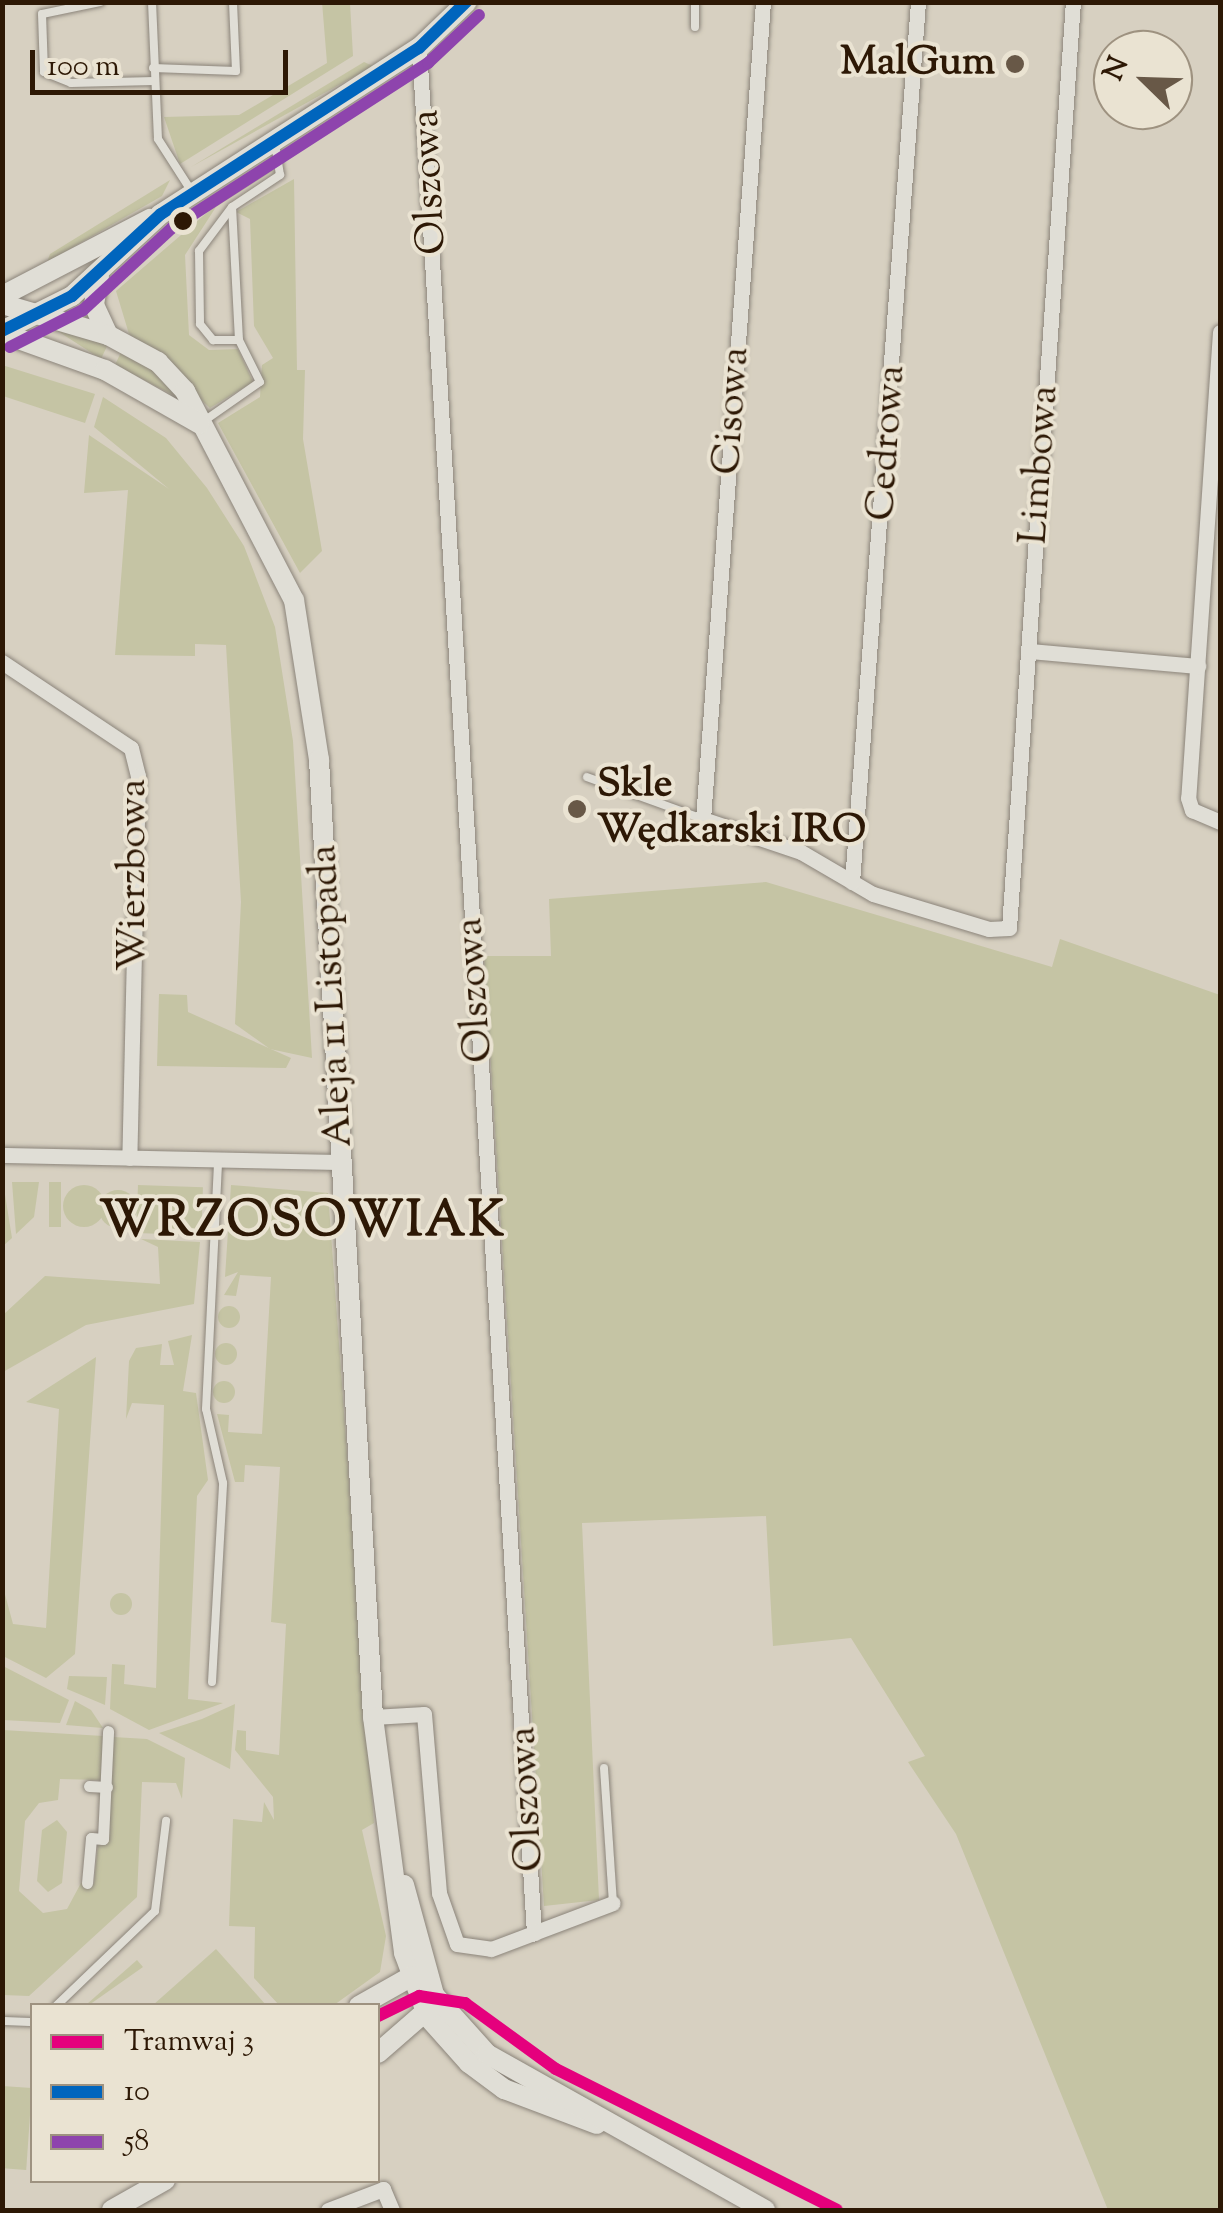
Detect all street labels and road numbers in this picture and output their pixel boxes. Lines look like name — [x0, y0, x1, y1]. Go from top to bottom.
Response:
street label: Olszowa — [403, 108, 459, 256]
street label: Cisowa — [705, 346, 761, 476]
street label: Cedrowa — [859, 363, 917, 523]
street label: Limbowa — [1012, 384, 1070, 546]
street label: Wierzbowa — [111, 779, 159, 971]
street label: Aleja 11 Listopada — [301, 844, 365, 1148]
street label: Olszowa — [447, 916, 505, 1064]
street label: Olszowa — [500, 1725, 556, 1873]

